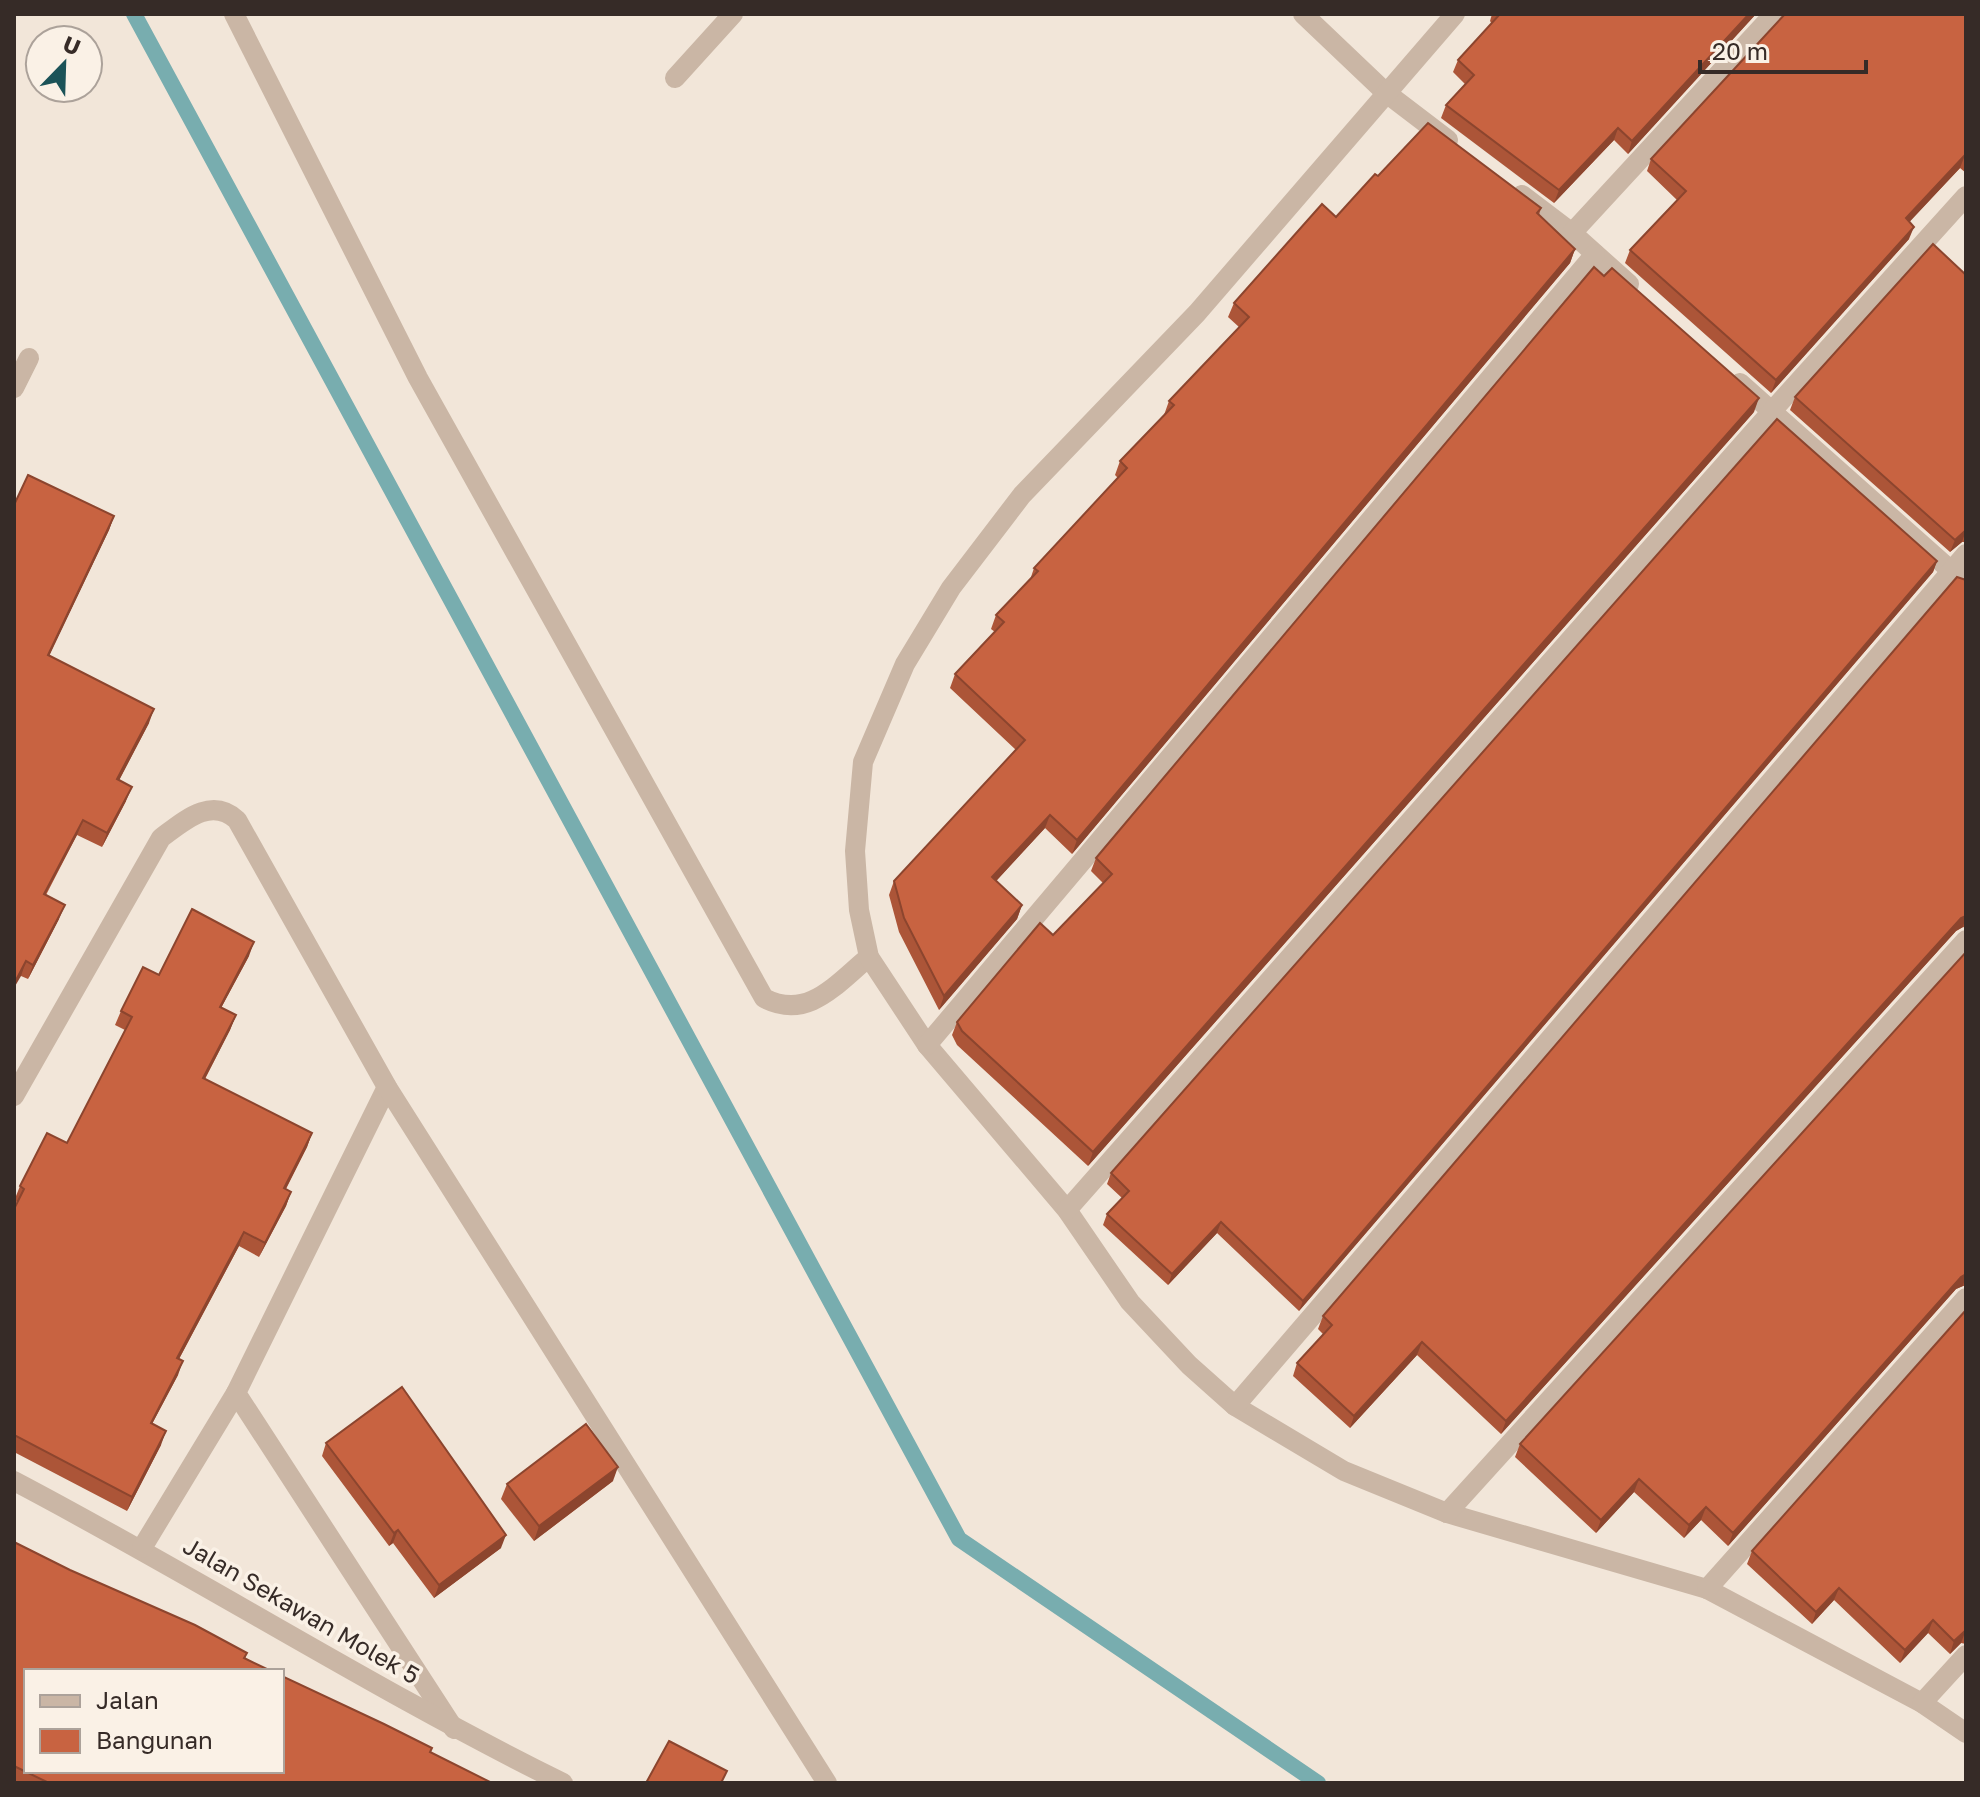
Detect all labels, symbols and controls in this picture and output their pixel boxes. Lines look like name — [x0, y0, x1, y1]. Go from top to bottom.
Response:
north arrow — [24, 24, 104, 104]
scale bar — [1700, 24, 1866, 74]
text: U — [59, 30, 85, 61]
text: 20 m — [1712, 36, 1768, 65]
street label: Jalan Sekawan Molek 5 — [178, 1530, 425, 1689]
legend — [24, 1669, 284, 1773]
text: Jalan — [96, 1685, 159, 1714]
text: Bangunan — [96, 1725, 213, 1754]

